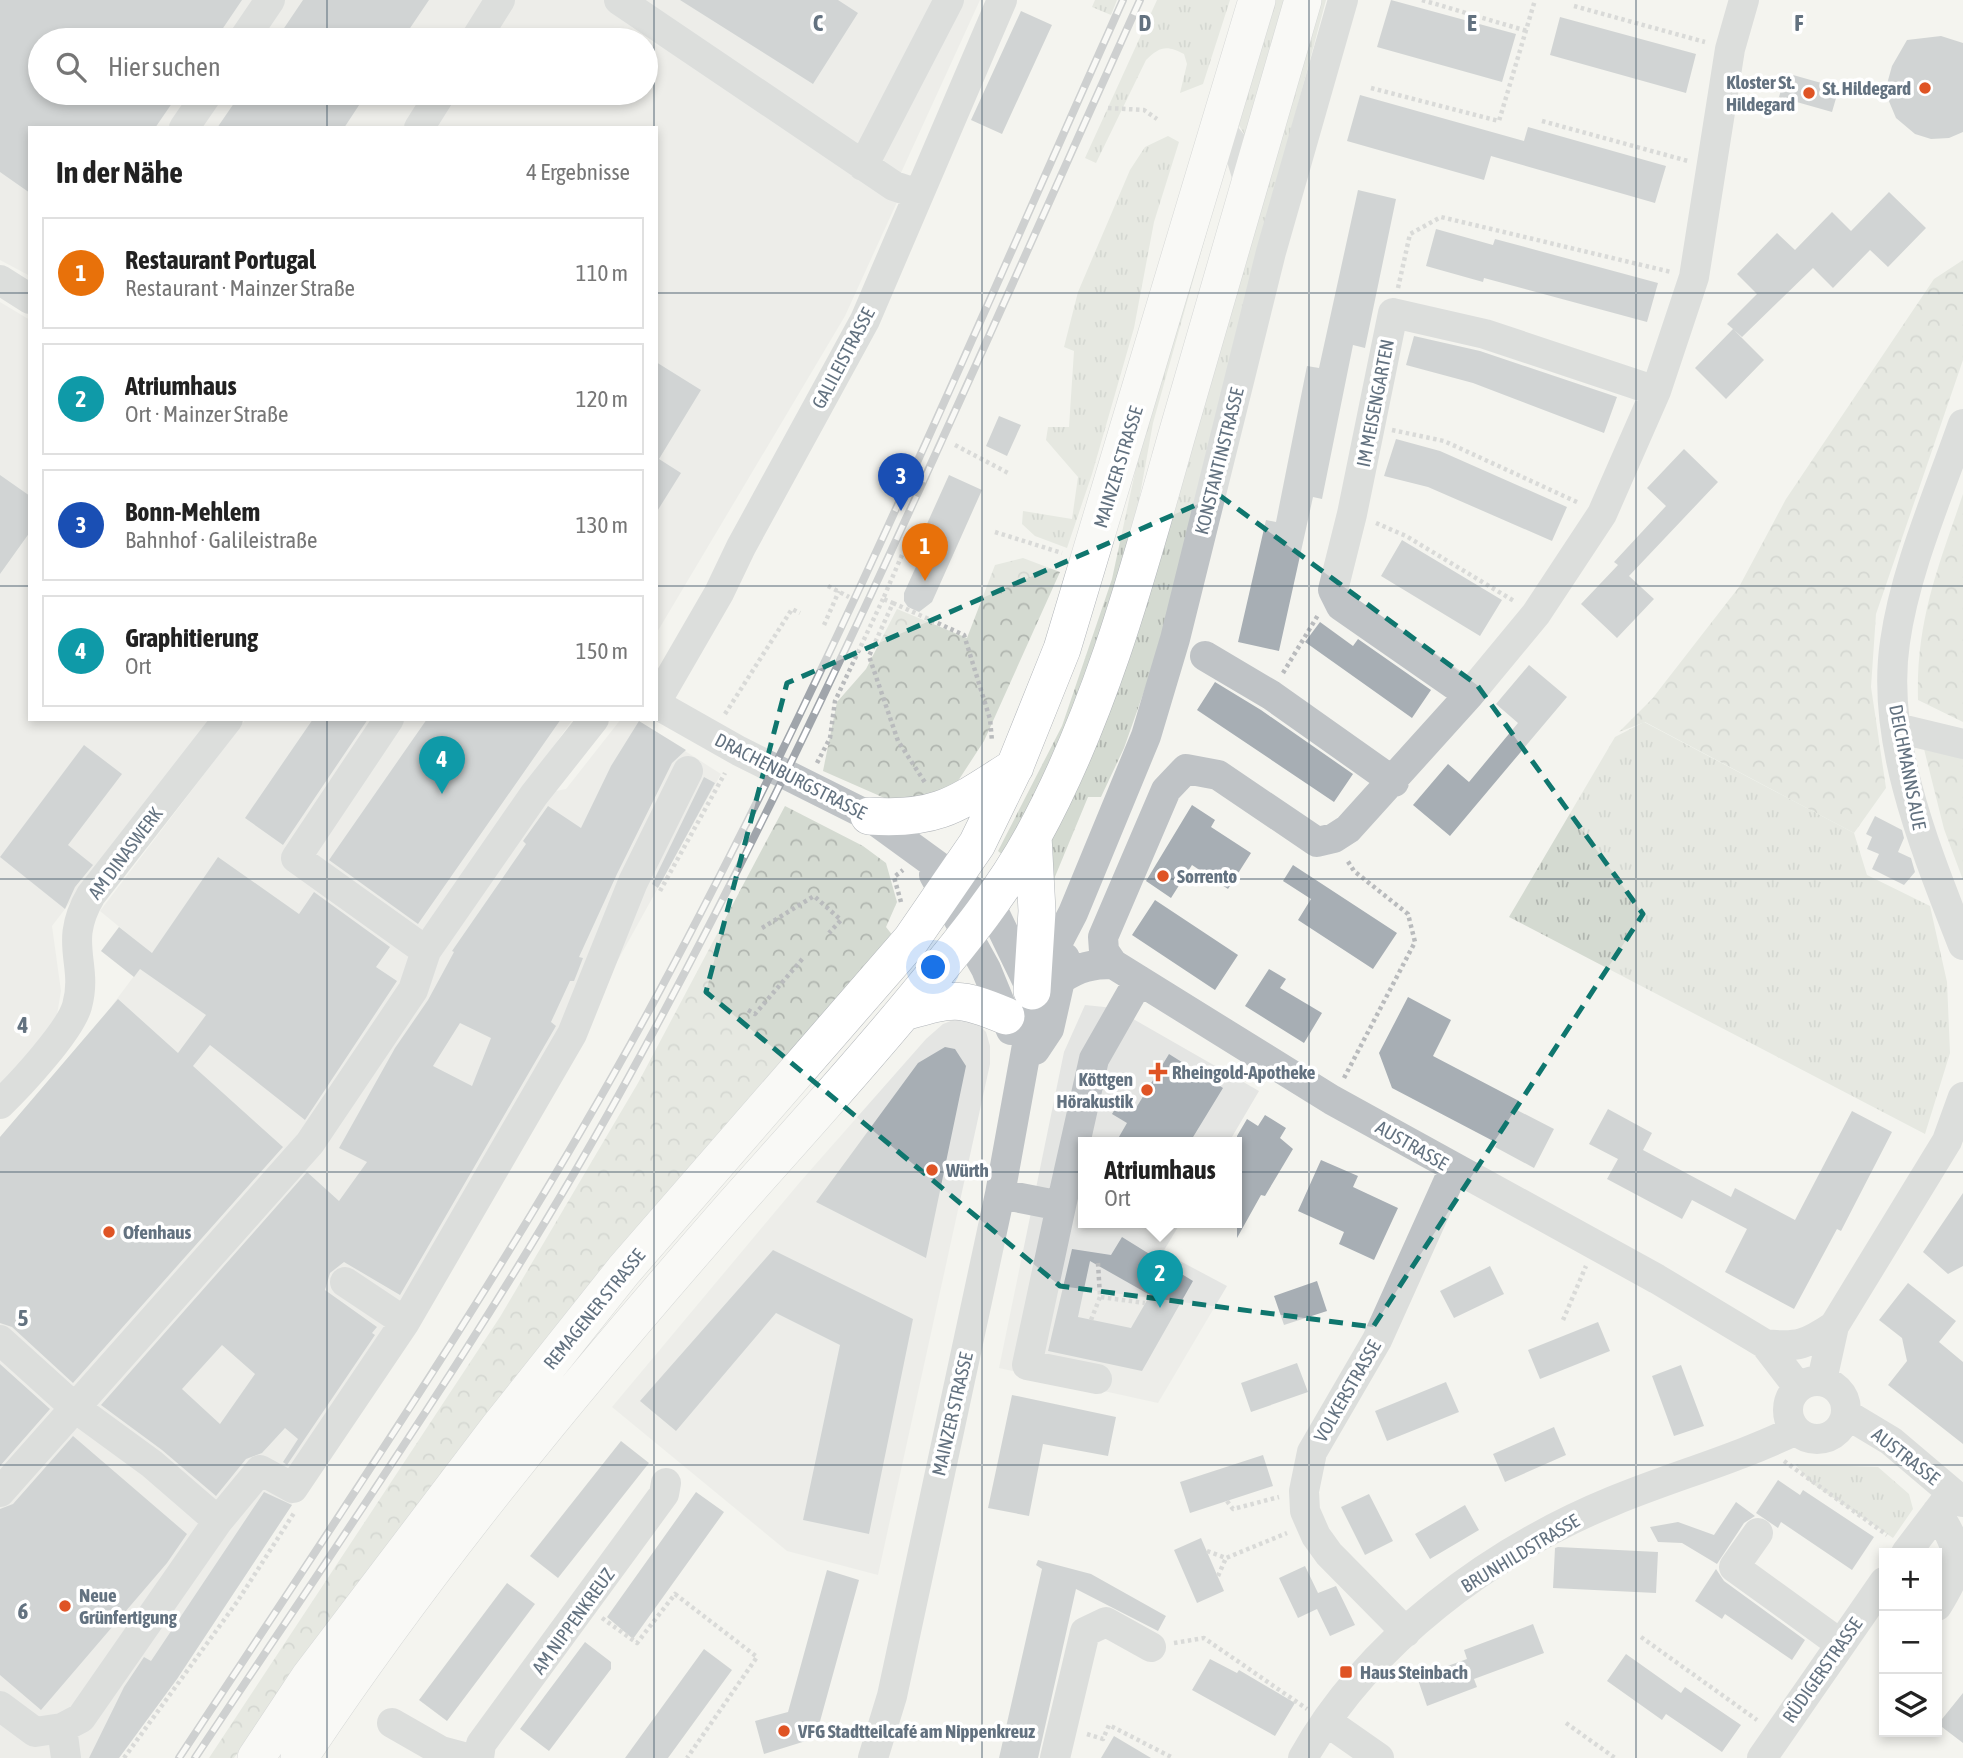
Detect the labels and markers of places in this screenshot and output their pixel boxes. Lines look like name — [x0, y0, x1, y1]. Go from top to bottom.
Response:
place label: Kloster St. Hildegard — [1726, 71, 1796, 115]
place label: St. Hildegard — [1822, 77, 1911, 99]
marker: St. Hildegard — [1917, 80, 1933, 96]
marker: Kloster St. Hildegard — [1801, 85, 1817, 101]
pin: 3 — [878, 453, 924, 511]
pin: 1 — [902, 523, 948, 581]
pin: 4 — [419, 736, 465, 794]
place label: Sorrento — [1177, 865, 1237, 887]
marker: Sorrento — [1155, 868, 1171, 884]
place label: Rheingold-Apotheke — [1172, 1061, 1316, 1083]
marker: Rheingold-Apotheke — [1150, 1064, 1166, 1080]
place label: Köttgen Hörakustik — [1057, 1068, 1134, 1112]
marker: Köttgen Hörakustik — [1139, 1082, 1155, 1098]
place label: Würth — [945, 1159, 989, 1181]
marker: Würth — [924, 1162, 940, 1178]
place label: Ofenhaus — [123, 1221, 191, 1243]
marker: Ofenhaus — [101, 1224, 117, 1240]
pin: 2 — [1137, 1250, 1183, 1308]
place label: Neue Grünfertigung — [79, 1584, 178, 1628]
marker: Neue Grünfertigung — [57, 1598, 73, 1614]
place label: Haus Steinbach — [1360, 1661, 1468, 1683]
marker: Haus Steinbach — [1338, 1664, 1354, 1680]
place label: VFG Stadtteilcafé am Nippenkreuz — [797, 1720, 1035, 1742]
marker: VFG Stadtteilcafé am Nippenkreuz — [776, 1723, 792, 1739]

